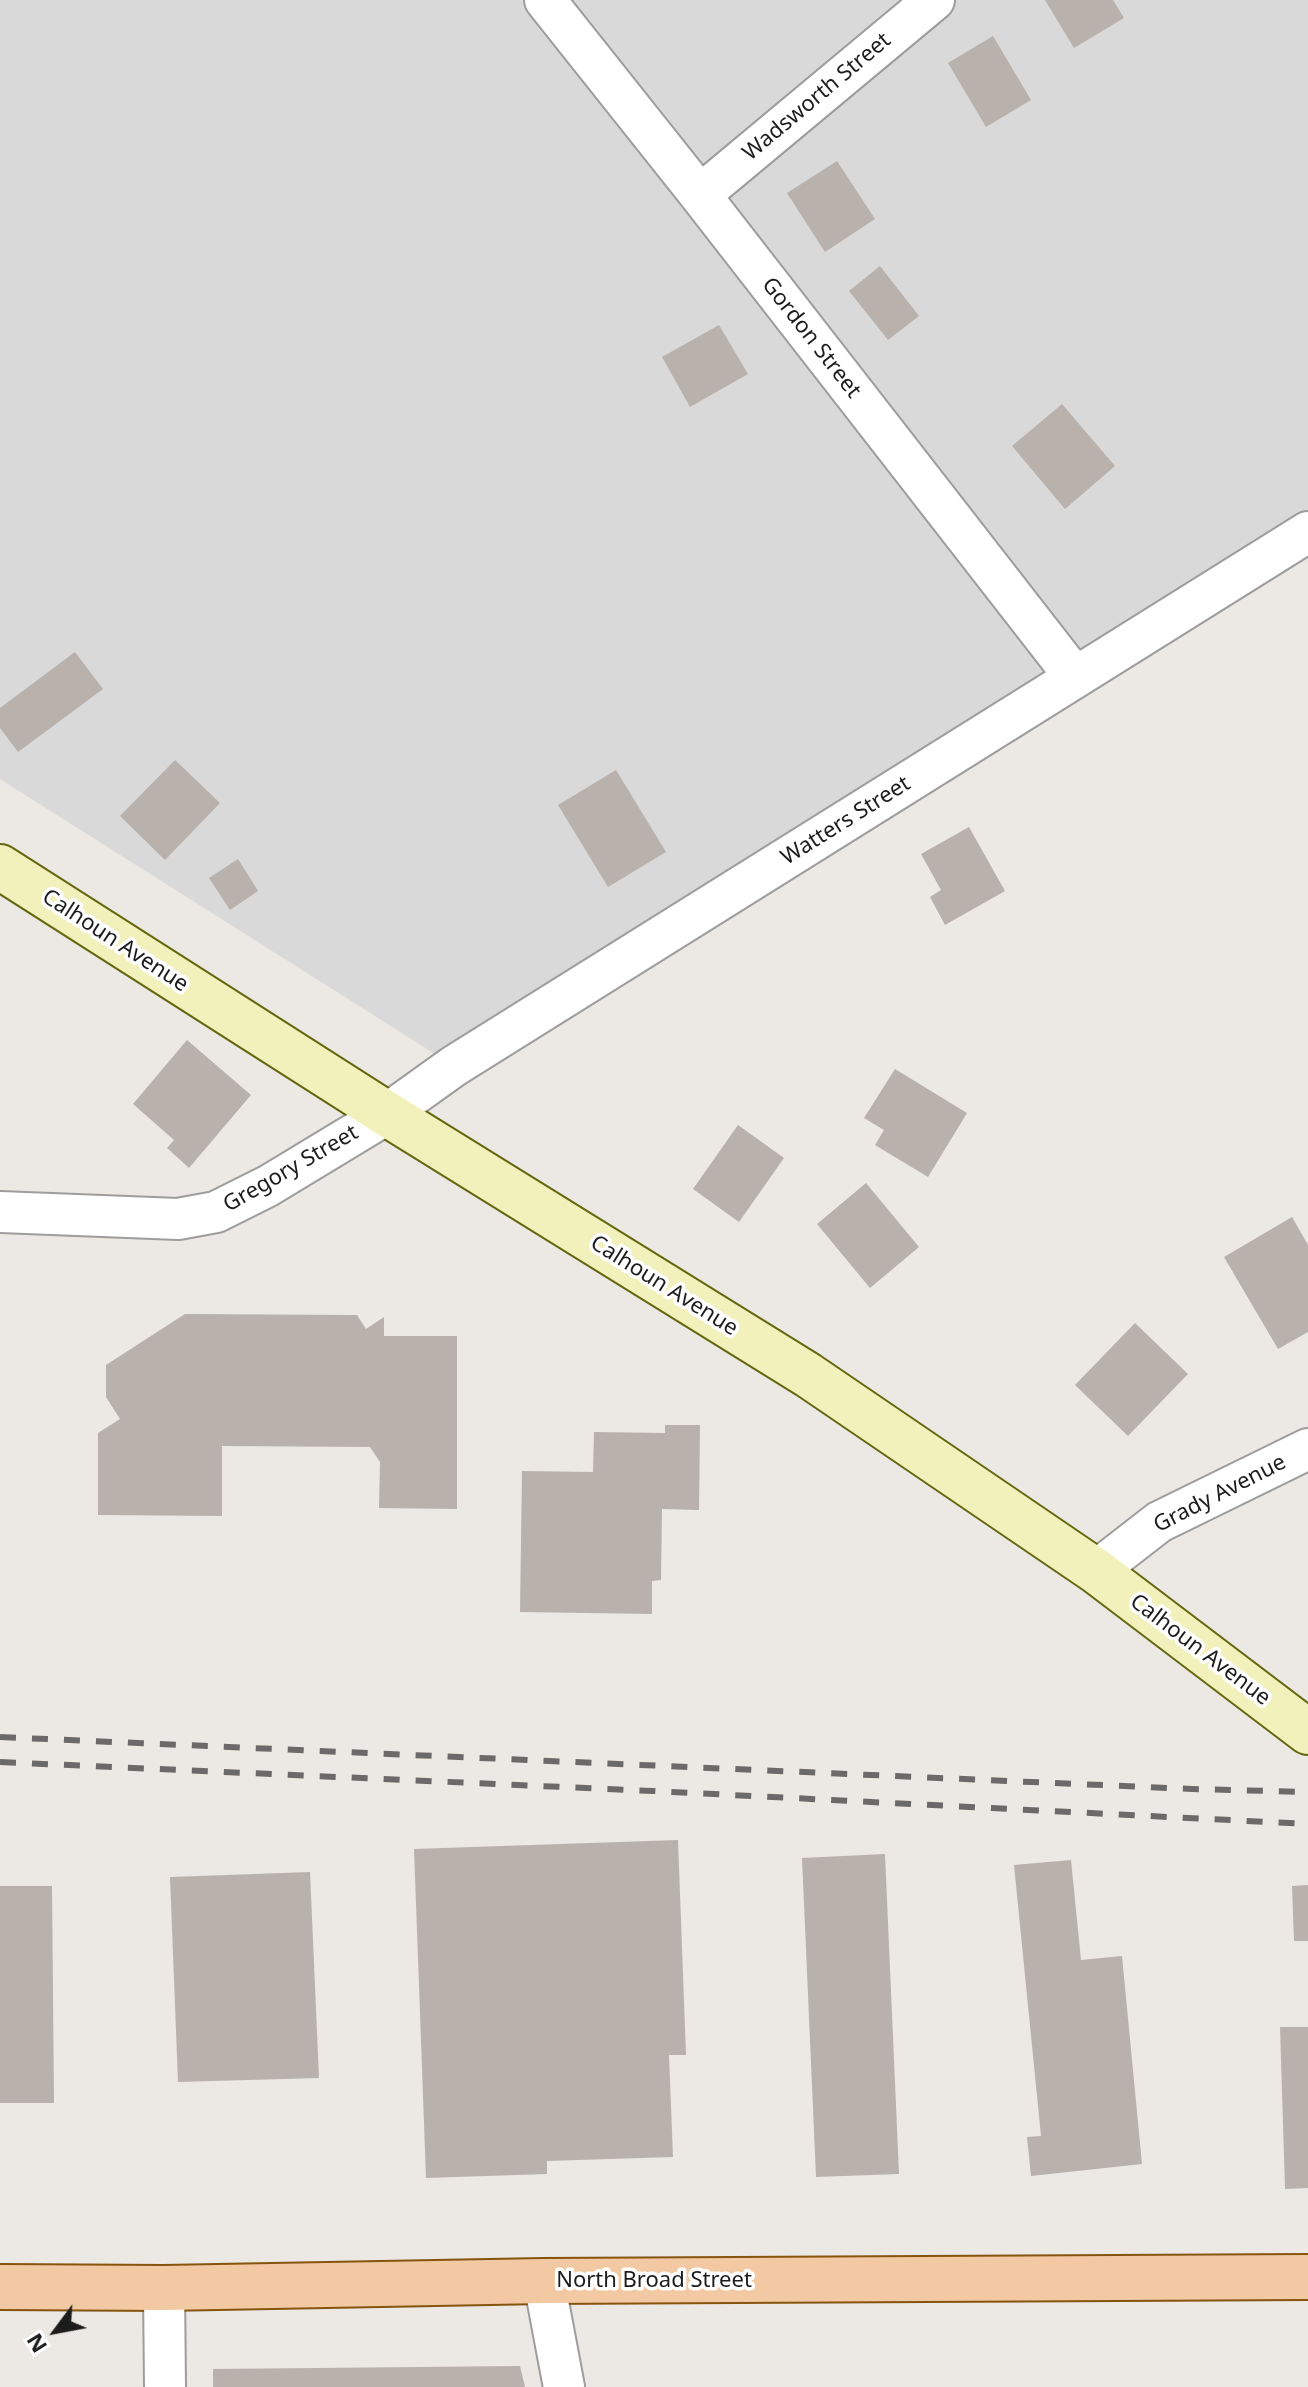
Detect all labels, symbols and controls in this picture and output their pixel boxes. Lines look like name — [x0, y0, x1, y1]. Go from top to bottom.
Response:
street label: Wadsworth Street — [738, 27, 896, 167]
street label: Gordon Street — [756, 273, 866, 403]
street label: Watters Street — [776, 771, 916, 871]
street label: Calhoun Avenue — [37, 884, 193, 998]
street label: Gregory Street — [219, 1120, 363, 1218]
street label: Calhoun Avenue — [585, 1230, 743, 1342]
street label: Grady Avenue — [1150, 1449, 1290, 1539]
street label: Calhoun Avenue — [1125, 1589, 1275, 1711]
street label: North Broad Street — [556, 2268, 752, 2294]
north arrow — [16, 2291, 96, 2371]
text: N — [18, 2328, 53, 2359]

